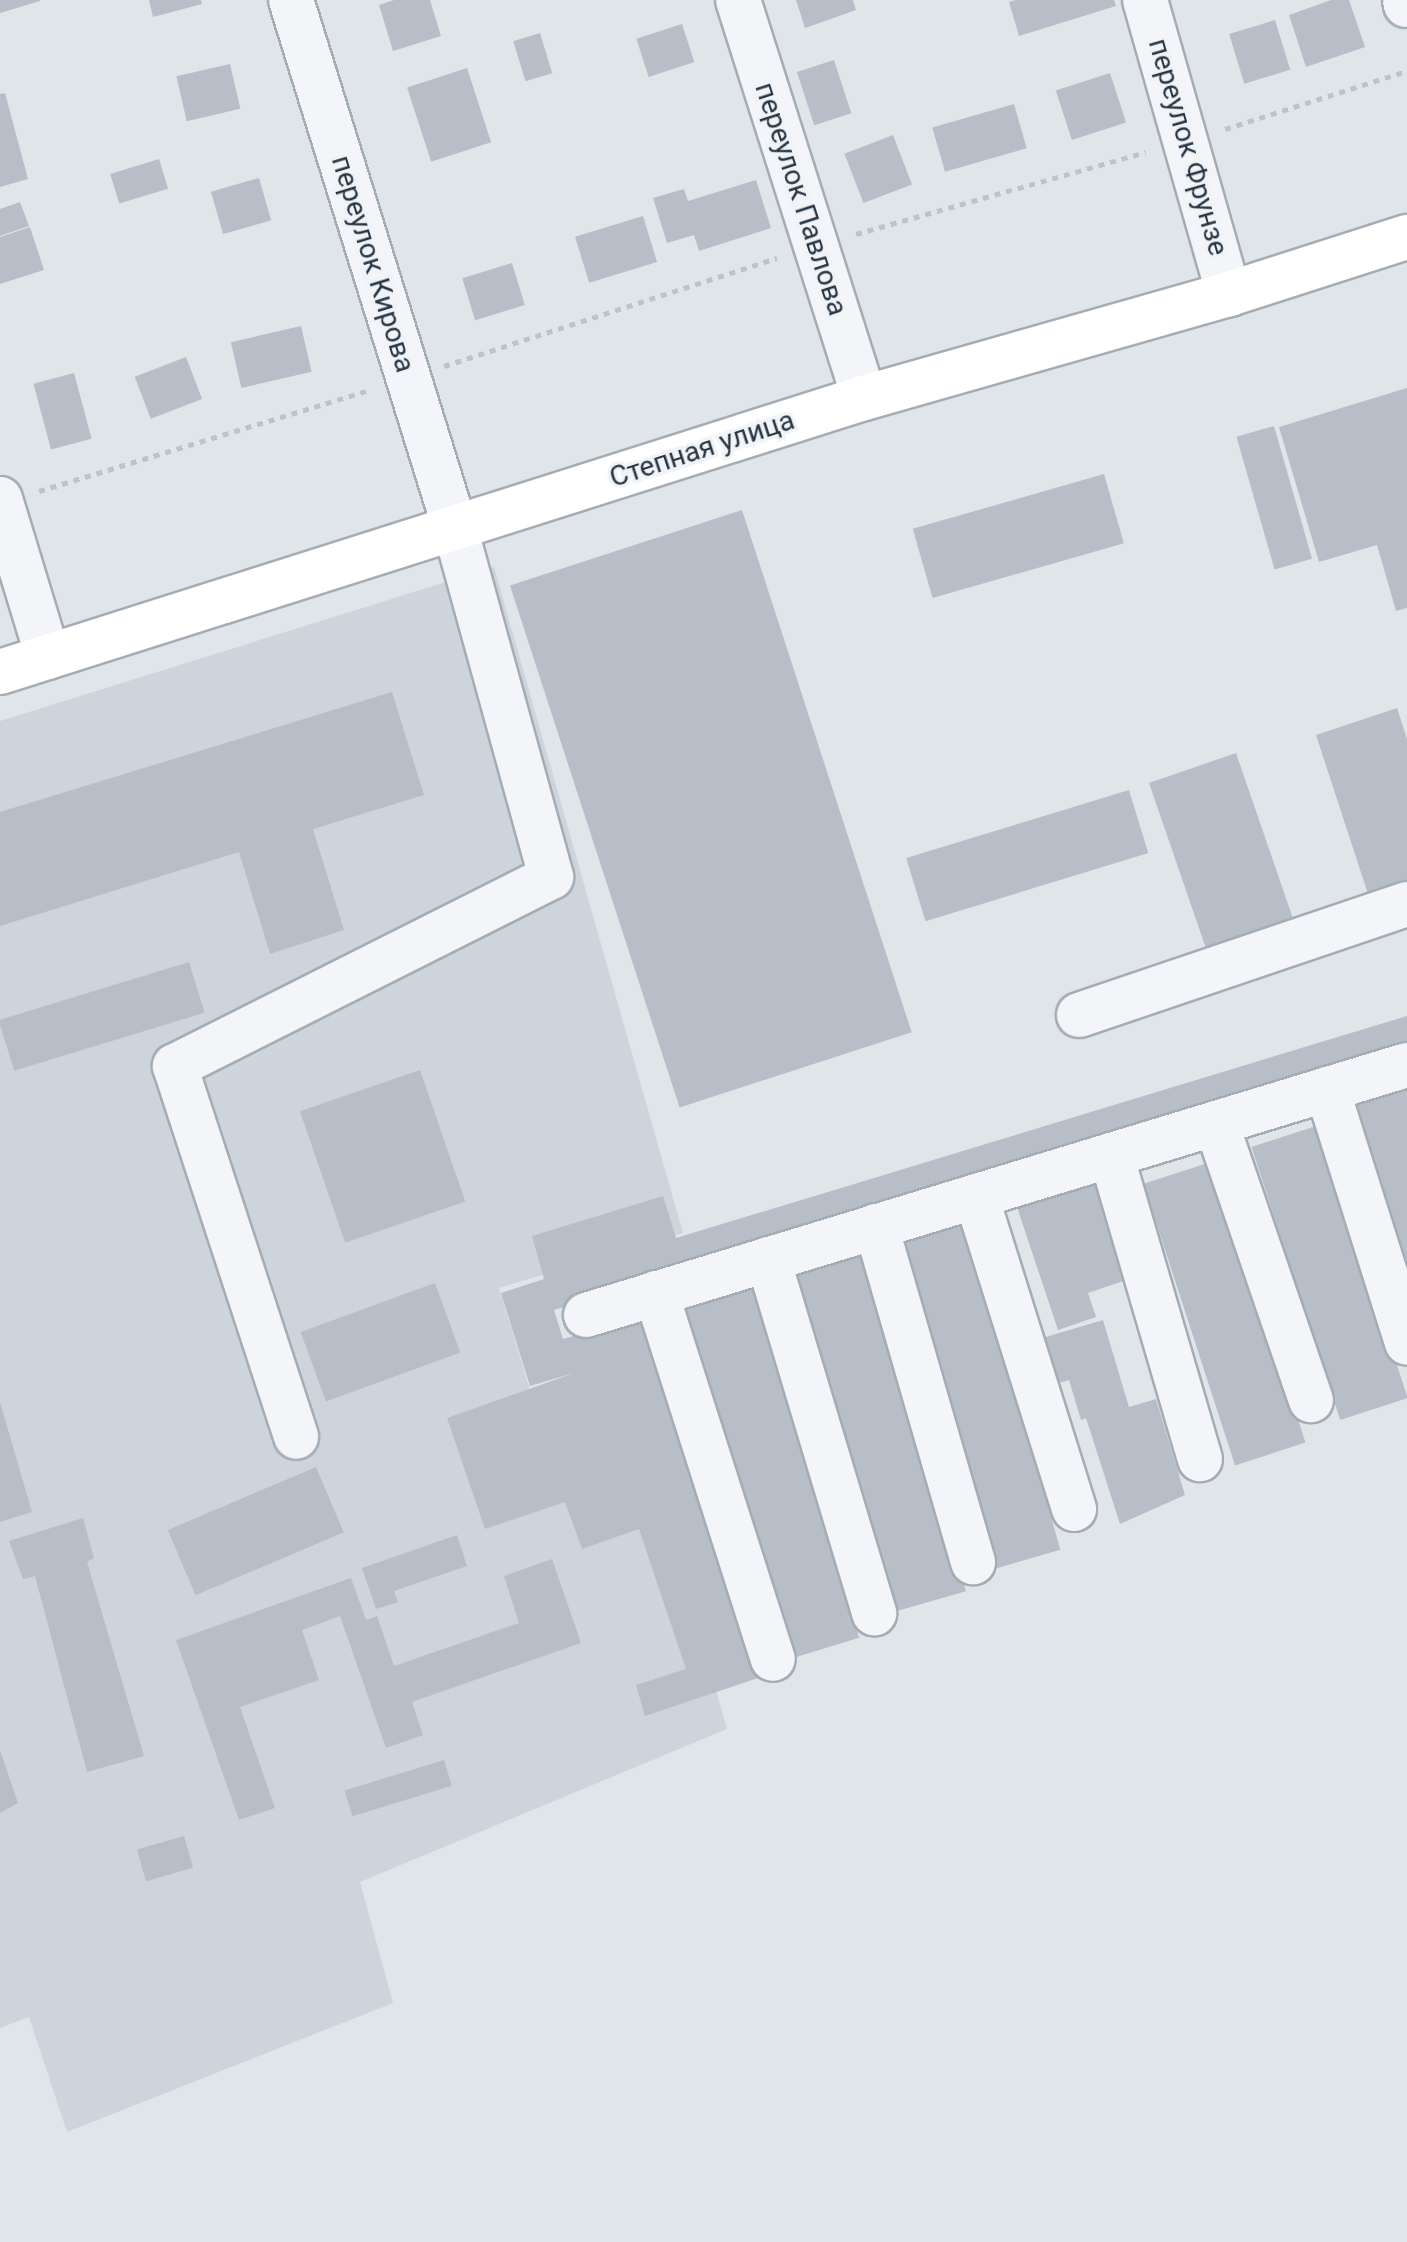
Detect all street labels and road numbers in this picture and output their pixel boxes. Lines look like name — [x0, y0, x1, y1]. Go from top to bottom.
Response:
street label: переулок Фрунзе — [1141, 35, 1235, 259]
street label: переулок Павлова — [747, 78, 855, 320]
street label: переулок Кирова — [324, 151, 422, 377]
street label: Степная улица — [605, 403, 799, 495]

